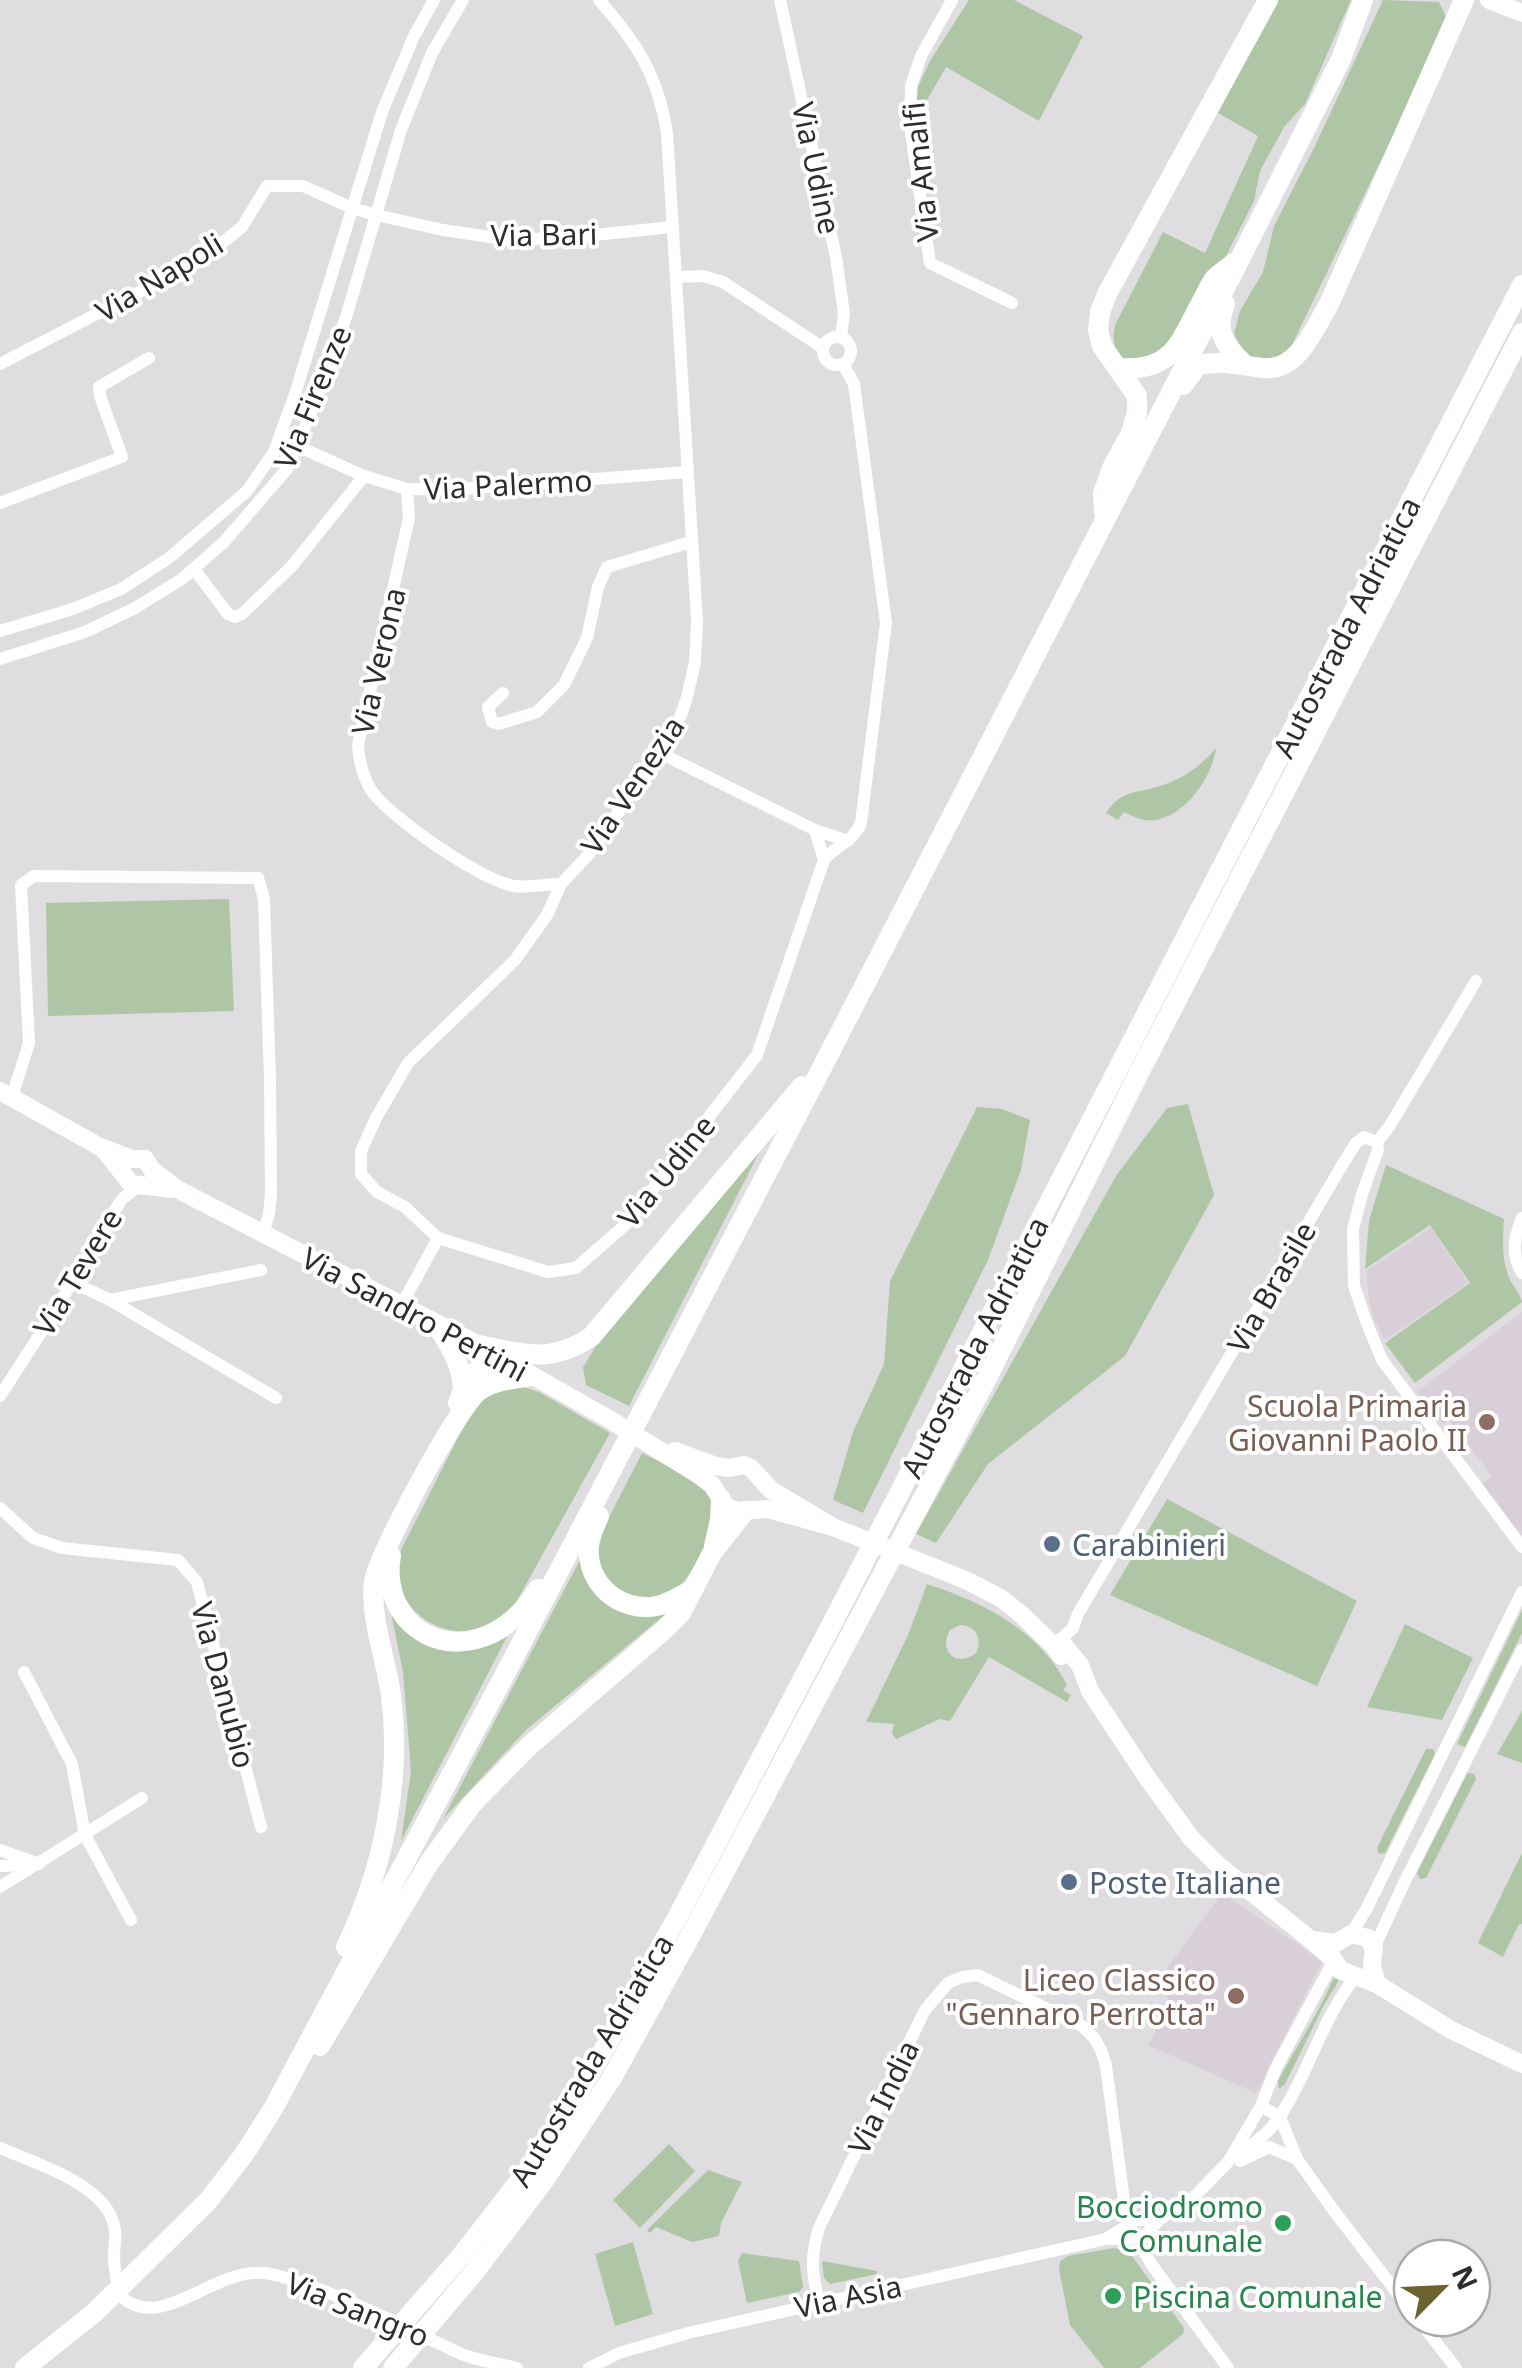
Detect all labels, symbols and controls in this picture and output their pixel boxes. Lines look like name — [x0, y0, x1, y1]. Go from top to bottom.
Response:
street label: Via Udine — [783, 98, 851, 238]
street label: Via Amalfi — [892, 100, 948, 244]
street label: Via Bari — [490, 213, 598, 255]
street label: Via Napoli — [88, 223, 230, 331]
street label: Via Firenze — [263, 319, 361, 475]
street label: Via Palermo — [423, 459, 593, 509]
street label: Autostrada Adriatica — [1262, 489, 1430, 765]
street label: Via Verona — [341, 583, 415, 739]
street label: Via Venezia — [571, 708, 693, 862]
street label: Via Udine — [608, 1106, 724, 1236]
street label: Via Tevere — [23, 1201, 131, 1343]
street label: Autostrada Adriatica — [890, 1209, 1058, 1485]
street label: Via Brasile — [1217, 1214, 1325, 1360]
street label: Via Sandro Pertini — [295, 1237, 535, 1391]
place label: Scuola Primaria Giovanni Paolo II — [1228, 1385, 1467, 1460]
marker: Scuola Primaria Giovanni Paolo II — [1476, 1411, 1498, 1433]
place label: Carabinieri — [1072, 1524, 1226, 1565]
marker: Carabinieri — [1041, 1533, 1063, 1555]
street label: Via Danubio — [182, 1597, 266, 1773]
place label: Poste Italiane — [1089, 1862, 1281, 1903]
marker: Poste Italiane — [1058, 1871, 1080, 1893]
street label: Autostrada Adriatica — [499, 1926, 683, 2194]
place label: Liceo Classico "Gennaro Perrotta" — [946, 1959, 1216, 2034]
marker: Liceo Classico "Gennaro Perrotta" — [1225, 1985, 1247, 2007]
street label: Via India — [838, 2033, 928, 2161]
place label: Bocciodromo Comunale — [1076, 2186, 1263, 2261]
marker: Bocciodromo Comunale — [1272, 2212, 1294, 2234]
north arrow — [1392, 2238, 1492, 2338]
text: N — [1444, 2259, 1488, 2296]
street label: Via Sangro — [280, 2262, 436, 2356]
street label: Via Asia — [791, 2265, 905, 2327]
place label: Piscina Comunale — [1133, 2276, 1382, 2317]
marker: Piscina Comunale — [1102, 2285, 1124, 2307]

